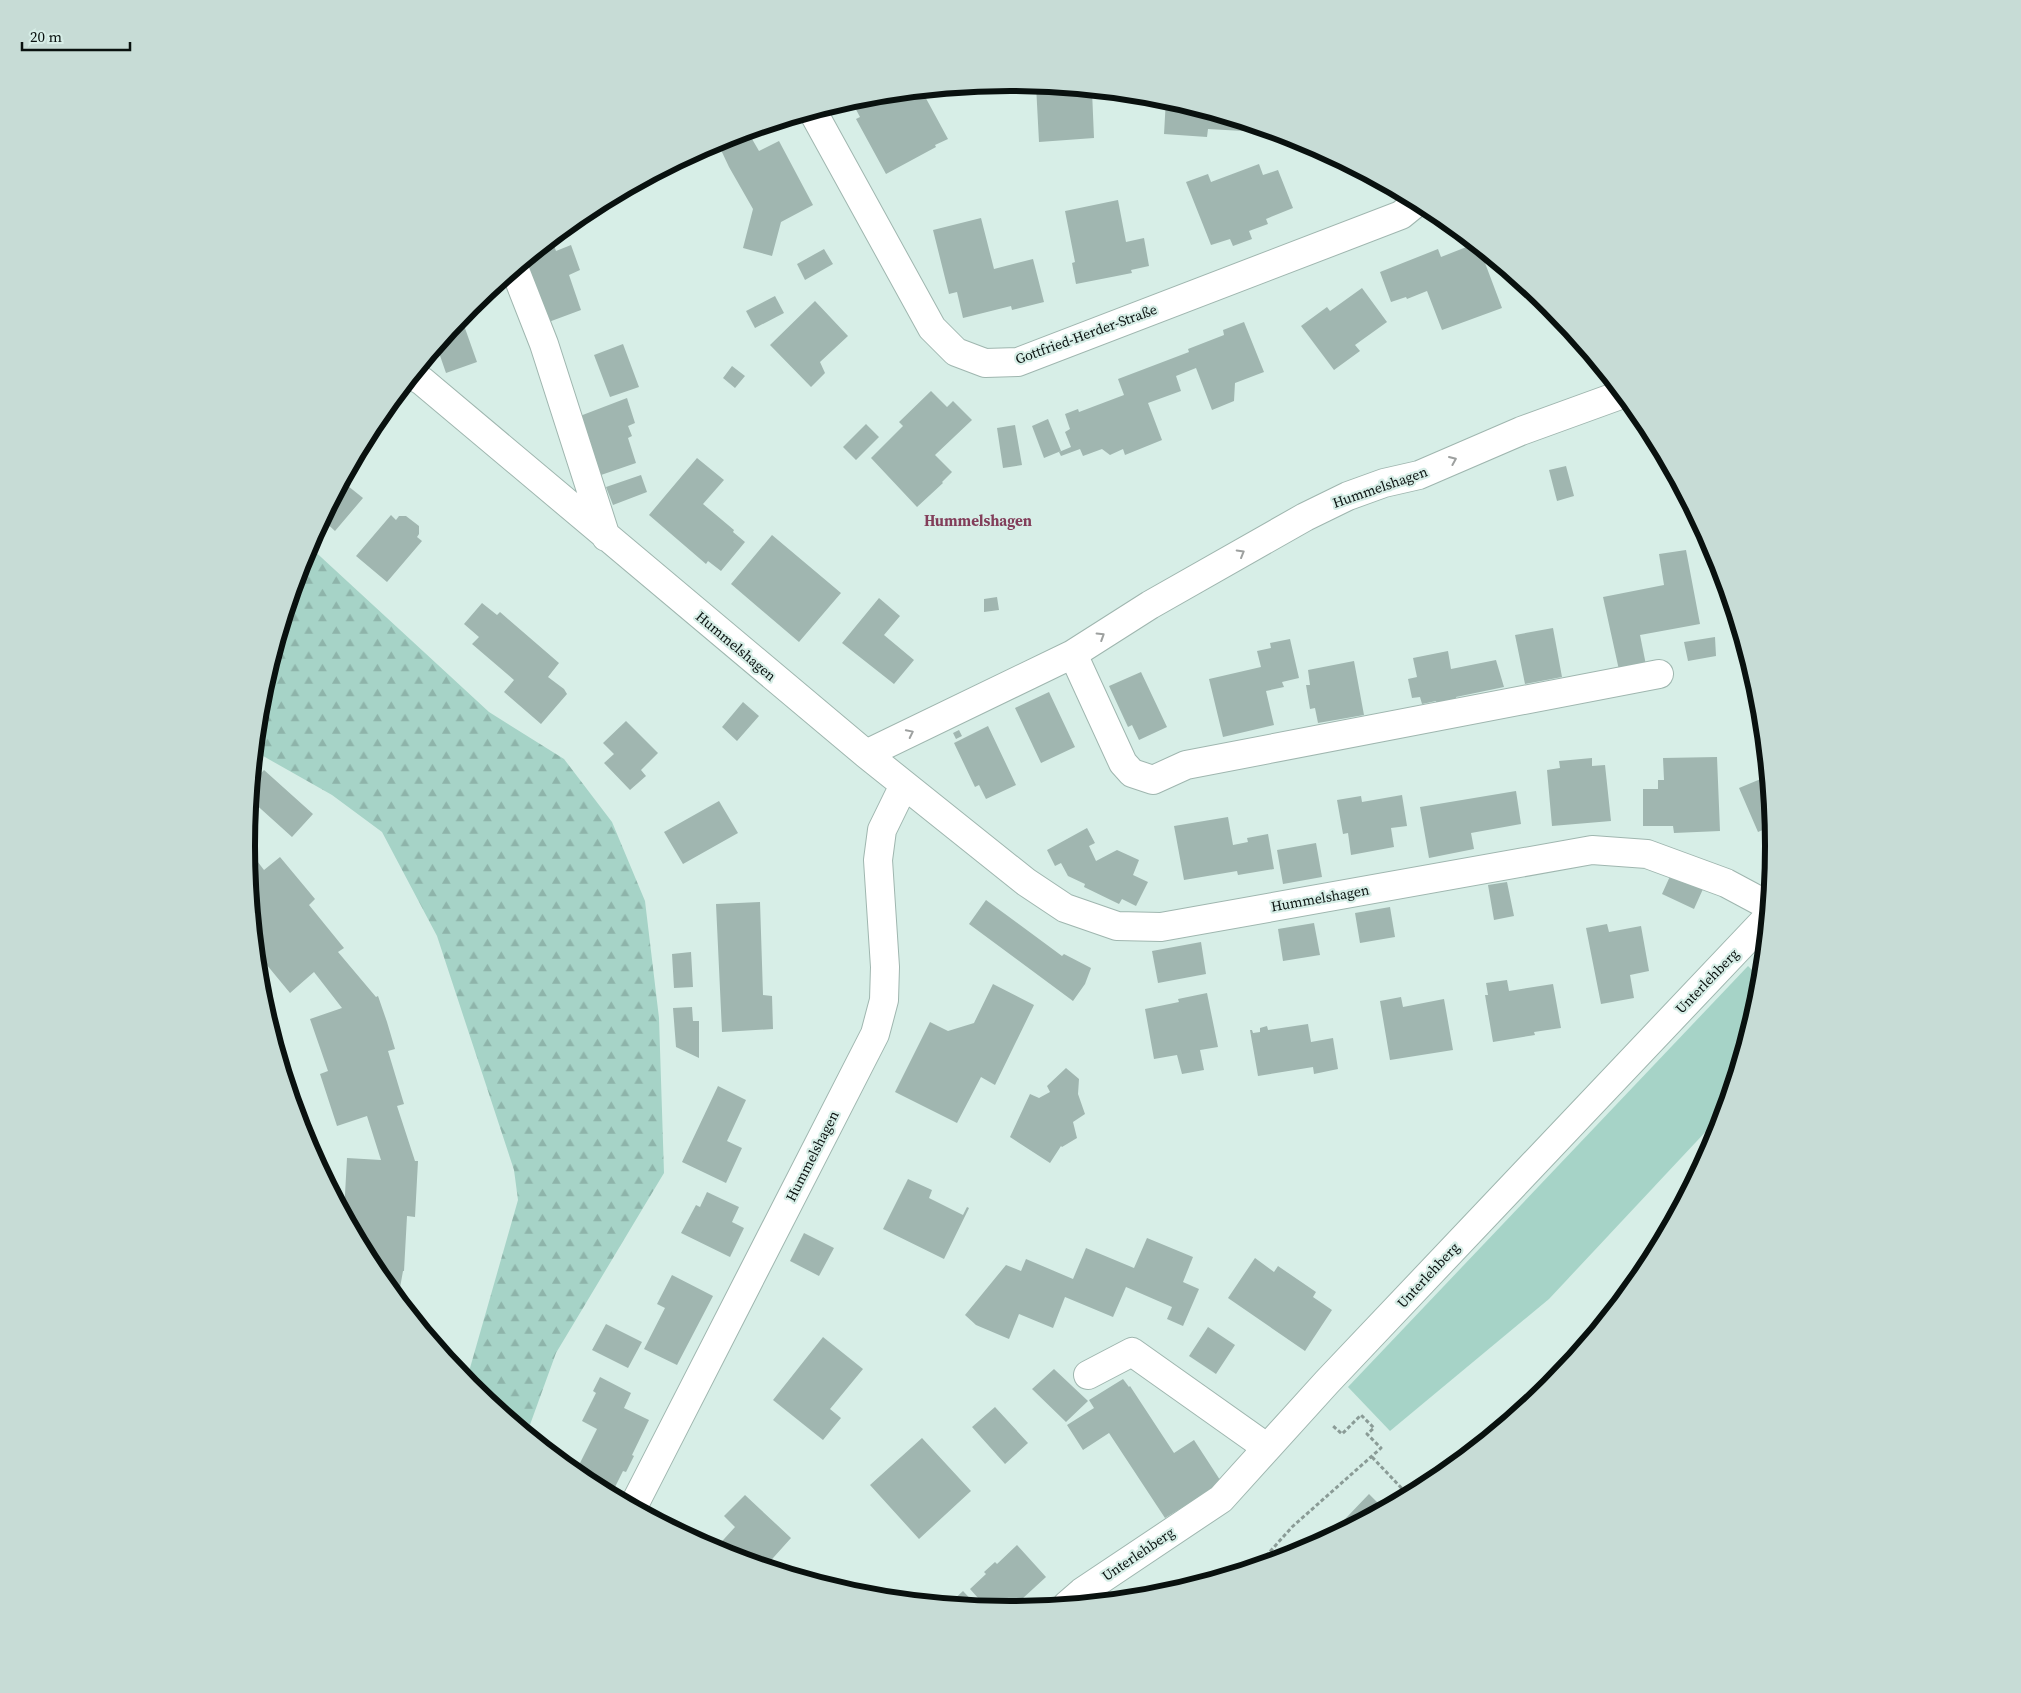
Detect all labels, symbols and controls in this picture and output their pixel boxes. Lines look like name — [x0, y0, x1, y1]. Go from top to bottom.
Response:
scale bar — [22, 20, 130, 52]
text: 20 m — [30, 26, 62, 47]
street label: Gottfried-Herder-Straße — [1012, 299, 1160, 369]
one-way arrow — [1448, 456, 1457, 466]
street label: Hummelshagen — [1330, 461, 1431, 513]
district label: Hummelshagen — [924, 510, 1032, 531]
one-way arrow — [1236, 549, 1245, 559]
street label: Hummelshagen — [692, 606, 781, 686]
one-way arrow — [1096, 632, 1105, 642]
one-way arrow — [905, 729, 914, 739]
street label: Hummelshagen — [1269, 879, 1371, 916]
street label: Unterlehberg — [1671, 944, 1743, 1018]
street label: Hummelshagen — [781, 1107, 844, 1205]
street label: Unterlehberg — [1392, 1238, 1464, 1312]
street label: Unterlehberg — [1098, 1522, 1178, 1586]

